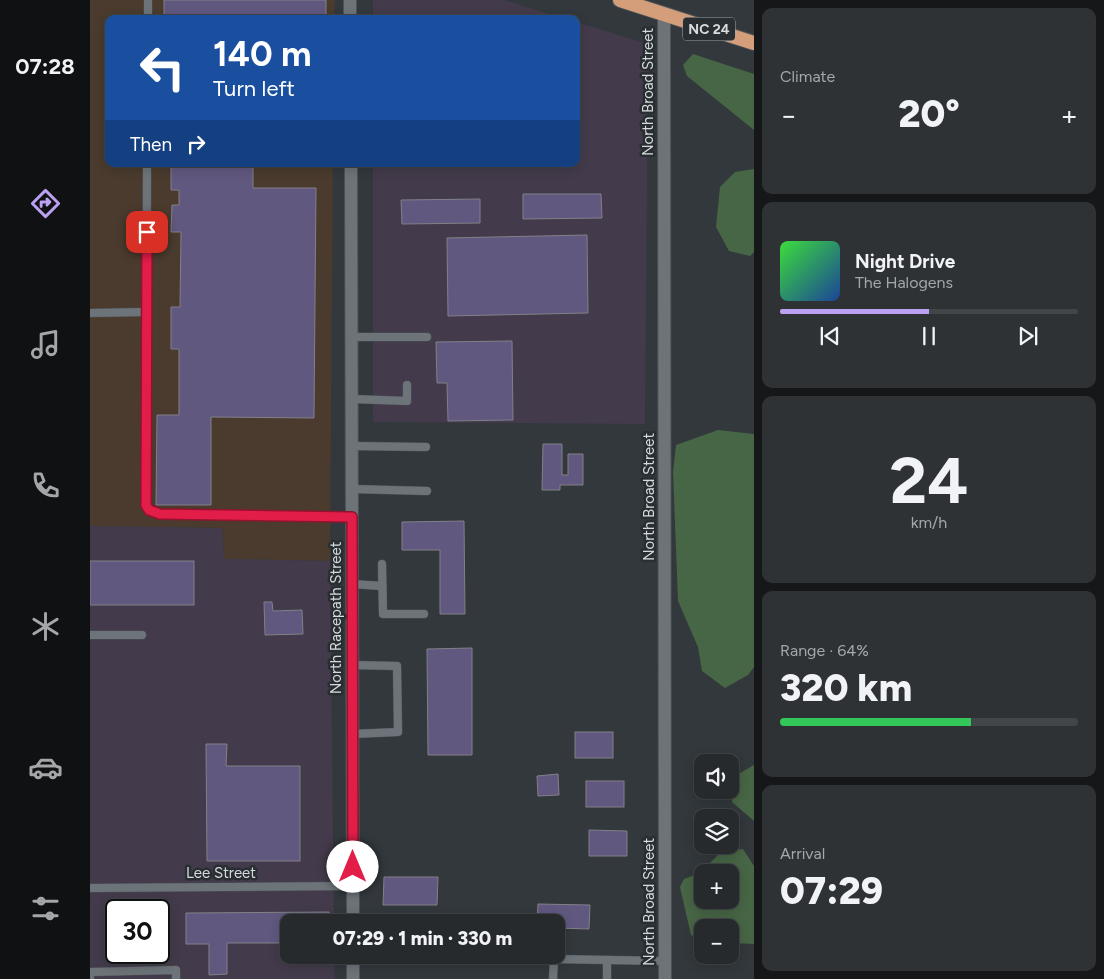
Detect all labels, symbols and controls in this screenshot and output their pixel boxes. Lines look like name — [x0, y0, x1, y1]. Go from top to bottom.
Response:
road number: NC 24 — [683, 18, 735, 40]
street label: North Broad Street — [639, 28, 657, 156]
text: 140 m — [213, 33, 311, 75]
icon: left — [130, 35, 195, 100]
text: 07:28 — [15, 53, 75, 80]
text: Climate — [780, 67, 835, 86]
text: Turn left — [213, 75, 295, 102]
text: 20° — [898, 91, 960, 137]
text: − — [780, 98, 797, 132]
text: + — [1061, 98, 1078, 132]
icon: right — [182, 130, 210, 158]
text: Then — [130, 133, 172, 156]
icon: directions — [28, 186, 63, 221]
pin — [126, 211, 168, 253]
icon: arrive — [133, 218, 161, 246]
text: Night Drive — [855, 250, 955, 273]
text: The Halogens — [855, 273, 953, 292]
icon: previous — [816, 322, 844, 350]
icon: pause — [915, 322, 943, 350]
icon: next — [1014, 322, 1042, 350]
icon: music — [28, 327, 63, 362]
street label: North Broad Street — [640, 433, 658, 561]
text: 24 — [890, 441, 968, 519]
icon: phone — [28, 468, 63, 503]
text: km/h — [911, 513, 947, 532]
street label: North Racepath Street — [327, 541, 345, 694]
icon: climate — [28, 609, 63, 644]
text: Range · 64% — [780, 641, 869, 660]
text: 320 km — [780, 665, 912, 711]
icon: car — [28, 750, 63, 785]
map controls — [694, 754, 739, 964]
button: sound — [694, 754, 739, 799]
button: layers — [694, 809, 739, 854]
street label: North Broad Street — [640, 838, 658, 966]
position arrow — [326, 840, 378, 892]
text: Arrival — [780, 844, 825, 863]
street label: Lee Street — [186, 864, 256, 882]
button: + — [694, 864, 739, 909]
text: 07:29 — [780, 868, 883, 914]
icon: filters — [28, 891, 63, 926]
speed limit sign: 30 — [105, 899, 170, 964]
button: − — [694, 919, 739, 964]
text: 07:29 · 1 min · 330 m — [333, 927, 512, 950]

